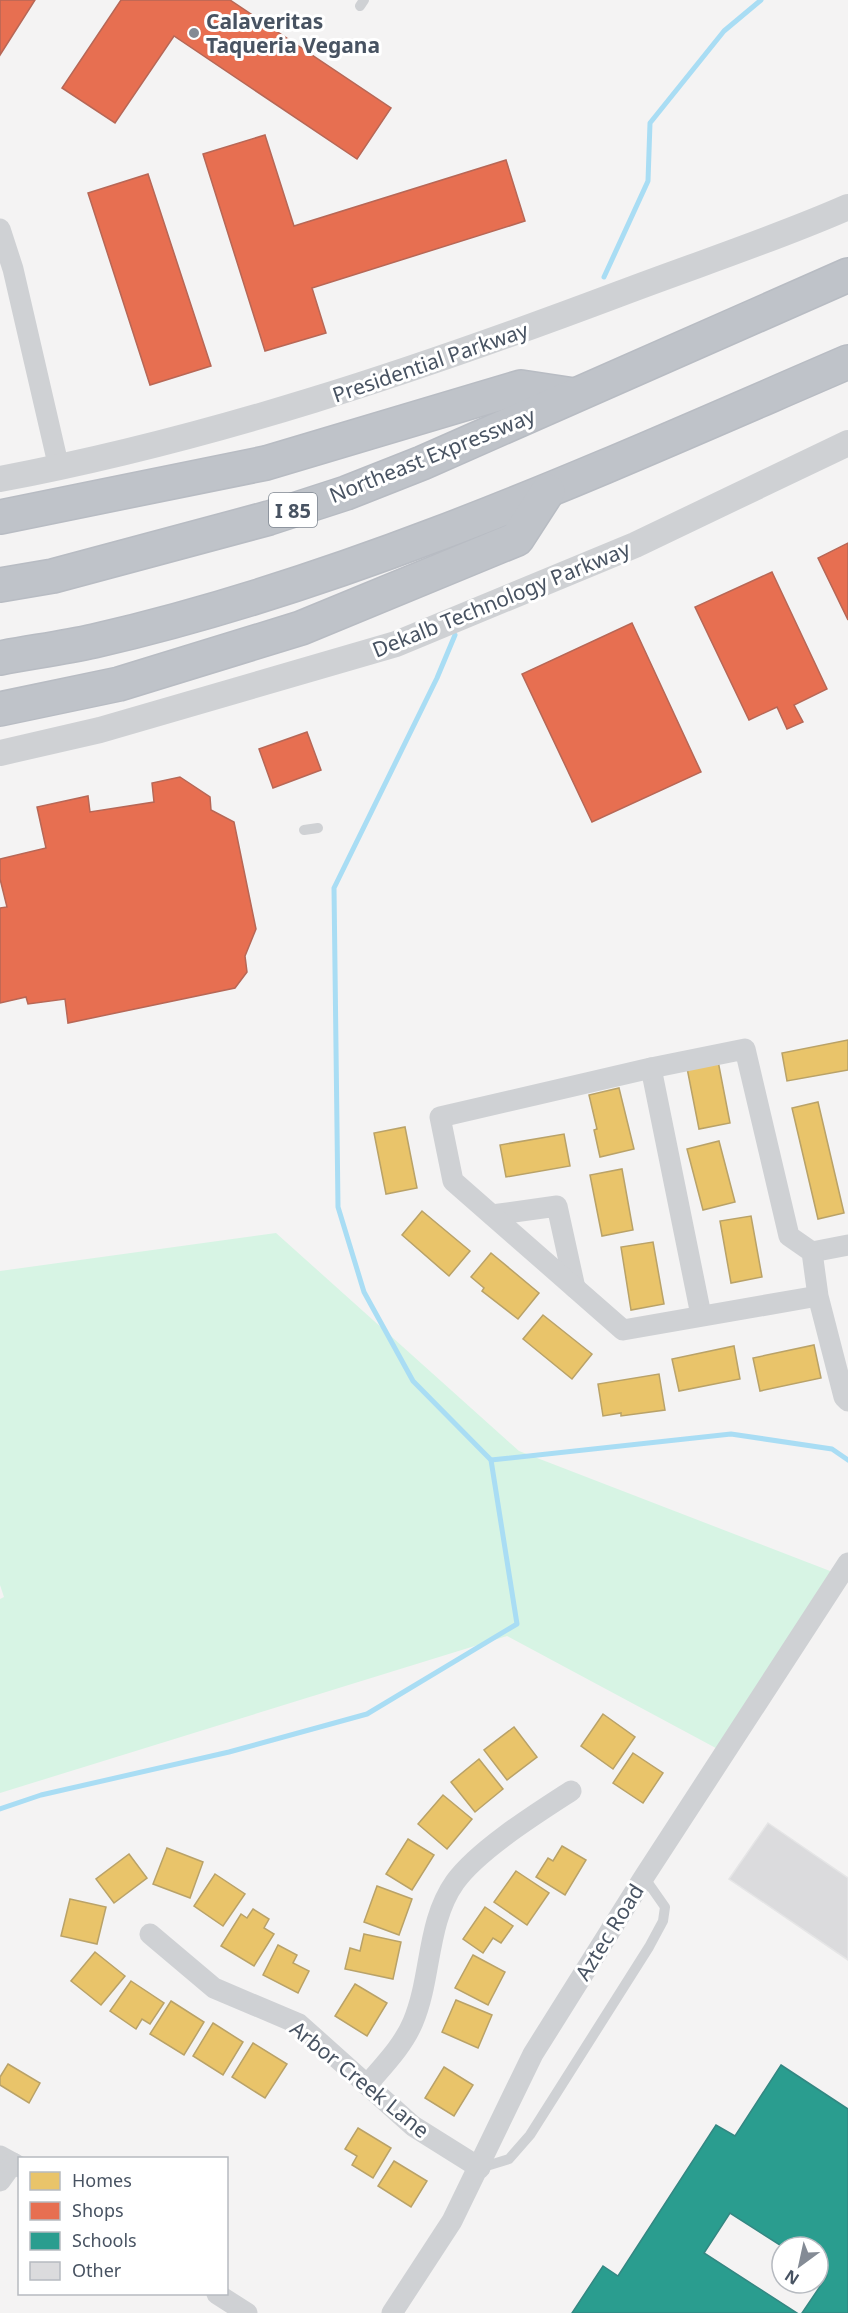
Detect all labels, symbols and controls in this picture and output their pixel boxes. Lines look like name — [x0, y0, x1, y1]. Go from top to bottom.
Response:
place label: Calaveritas Taqueria Vegana — [206, 7, 380, 59]
marker: Calaveritas Taqueria Vegana — [187, 26, 201, 40]
street label: Presidential Parkway — [329, 315, 532, 409]
street label: Northeast Expressway — [325, 401, 539, 509]
road number: I 85 — [269, 493, 317, 527]
street label: Dekalb Technology Parkway — [368, 534, 634, 664]
street label: Aztec Road — [568, 1878, 650, 1986]
street label: Arbor Creek Lane — [285, 2014, 435, 2144]
legend — [18, 2157, 228, 2295]
text: Homes — [72, 2168, 132, 2192]
text: Shops — [72, 2198, 124, 2222]
text: Schools — [72, 2228, 137, 2252]
north arrow — [770, 2235, 830, 2295]
text: Other — [72, 2258, 122, 2282]
text: N — [780, 2265, 803, 2290]

